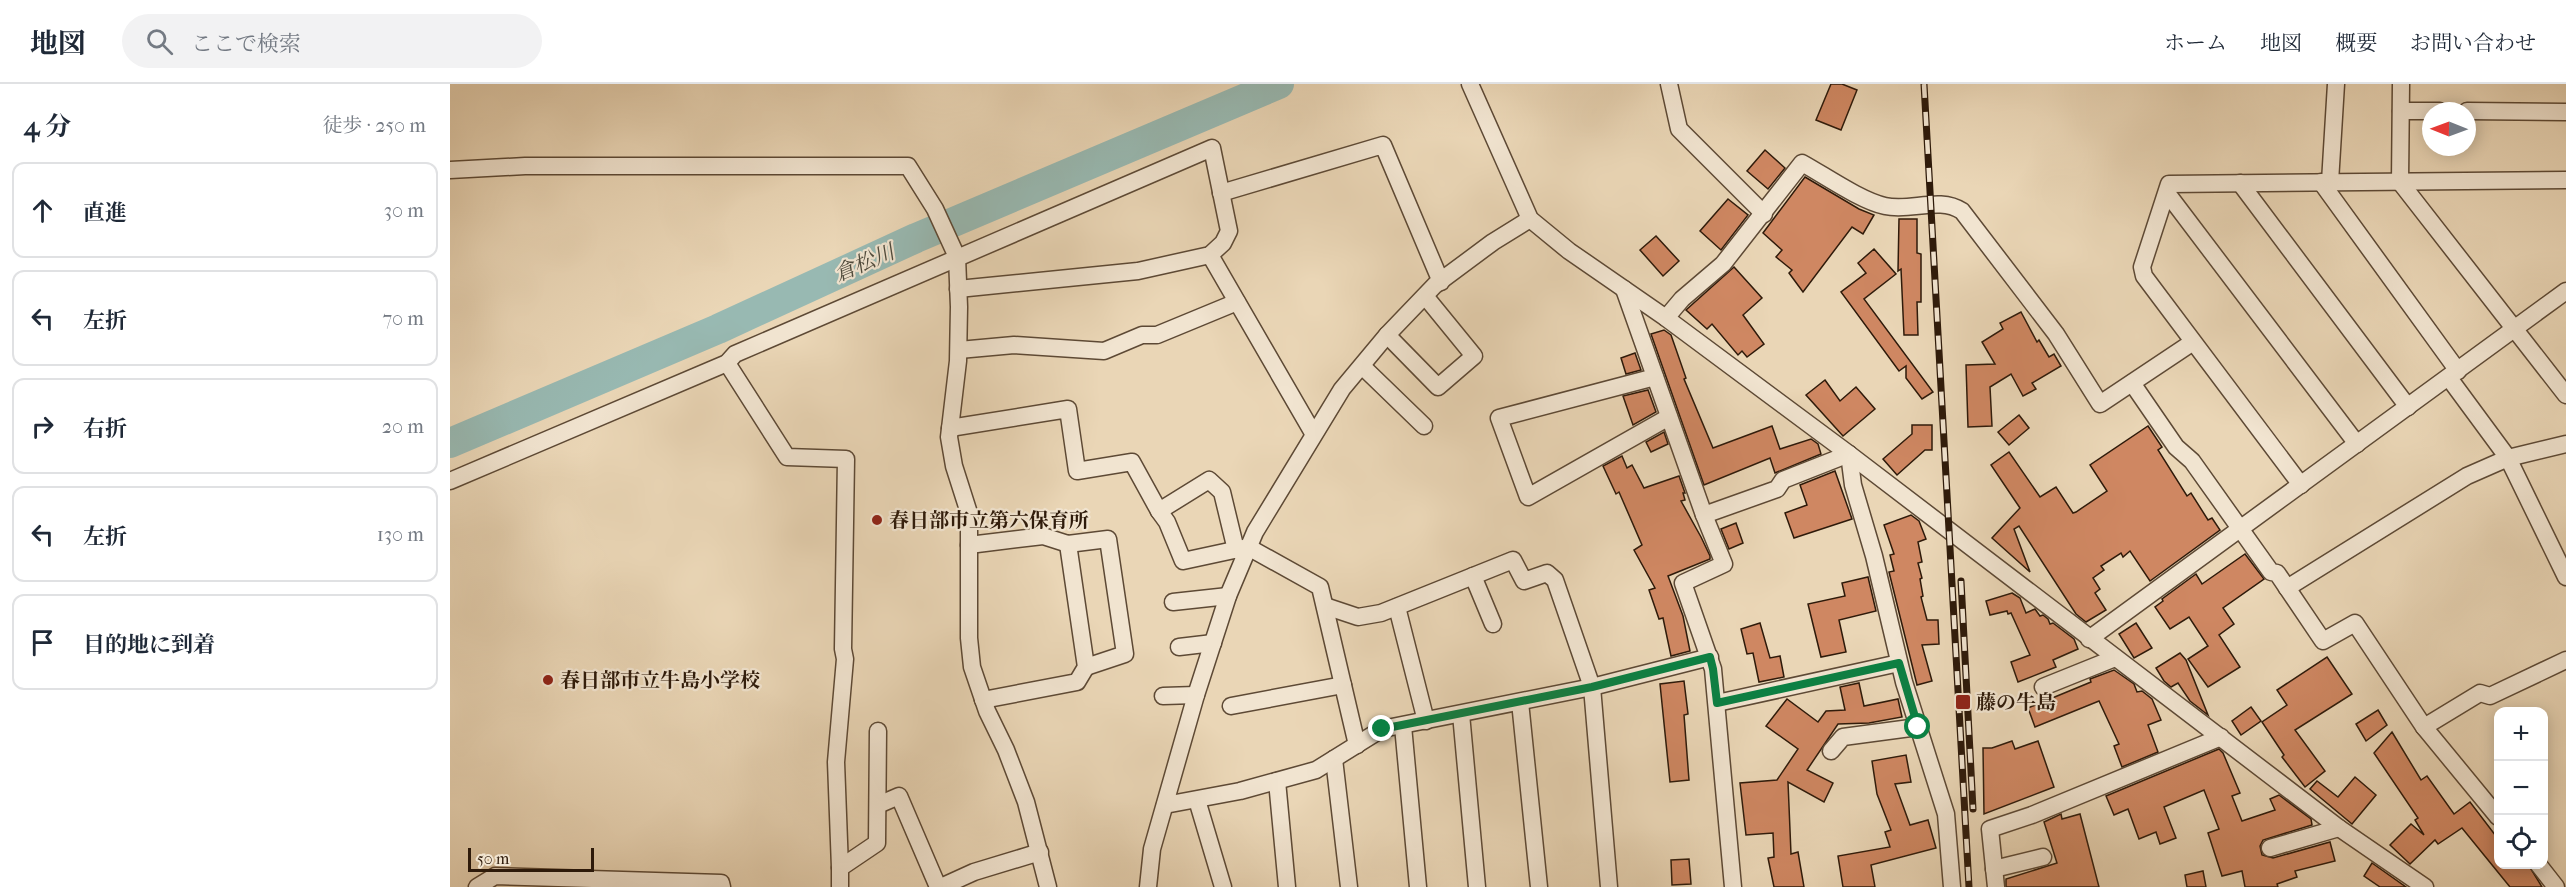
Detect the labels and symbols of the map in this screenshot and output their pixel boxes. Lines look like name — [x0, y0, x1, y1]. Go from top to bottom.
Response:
north arrow — [2422, 102, 2476, 156]
water label: 倉松川 — [830, 239, 900, 286]
place label: 春日部市立第六保育所 — [889, 509, 1089, 532]
marker: 春日部市立第六保育所 — [870, 513, 884, 527]
place label: 春日部市立牛島小学校 — [560, 669, 760, 692]
marker: 春日部市立牛島小学校 — [541, 673, 555, 687]
place label: 藤の牛島 — [1976, 691, 2056, 714]
marker: 藤の牛島 — [1954, 693, 1972, 711]
route start — [1904, 713, 1930, 739]
route end — [1368, 715, 1394, 741]
scale bar — [468, 845, 594, 872]

